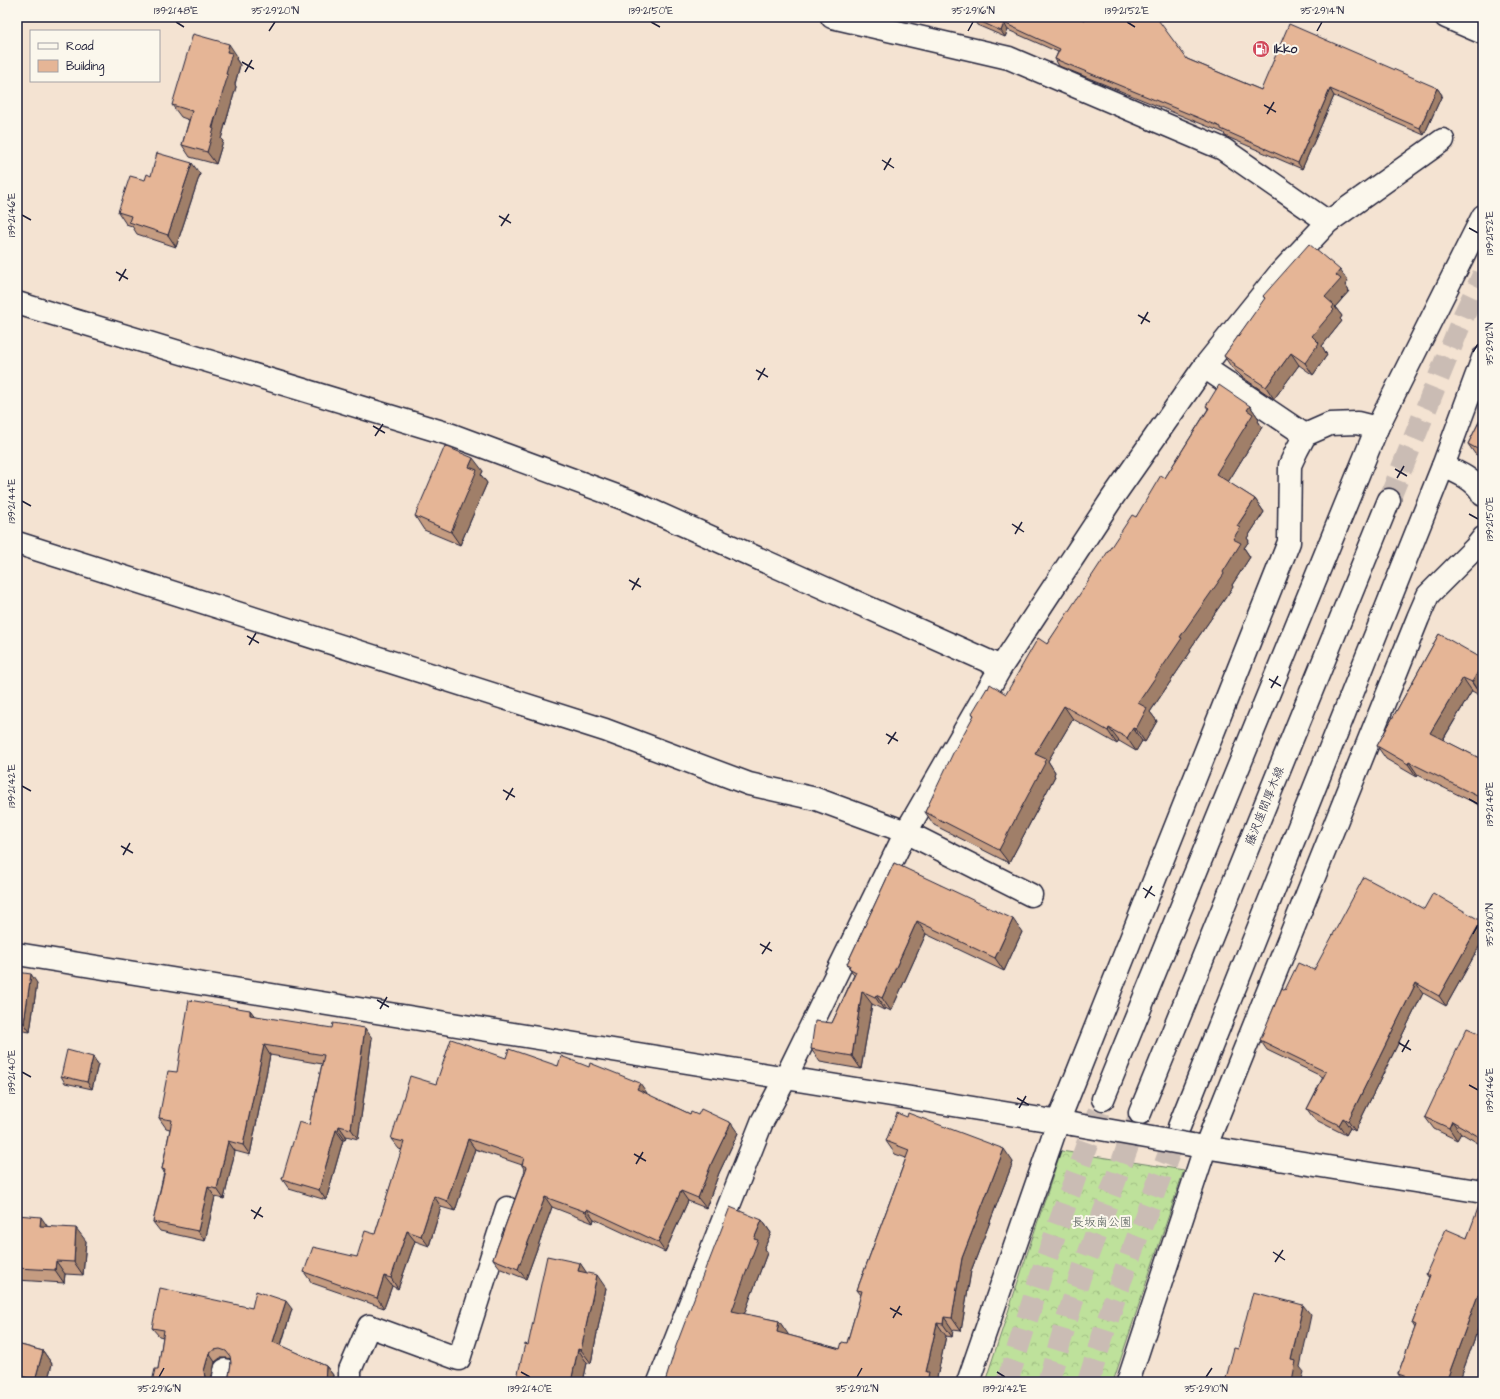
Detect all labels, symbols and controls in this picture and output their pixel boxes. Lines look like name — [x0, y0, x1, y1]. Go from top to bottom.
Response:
text: 139°21'48"E — [154, 4, 198, 18]
text: 35°29'20"N — [251, 4, 299, 18]
text: 139°21'50"E — [629, 4, 673, 18]
text: 35°29'16"N — [951, 4, 995, 18]
text: 139°21'52"E — [1105, 4, 1149, 18]
text: 35°29'14"N — [1300, 4, 1344, 18]
legend — [30, 30, 160, 82]
text: Road — [66, 38, 94, 55]
fuel station icon: Ikko — [1251, 39, 1271, 59]
place label: Ikko — [1274, 41, 1298, 58]
text: Building — [66, 58, 104, 76]
text: 139°21'46"E — [5, 193, 19, 237]
text: 139°21'52"E — [1483, 211, 1497, 255]
text: 35°29'12"N — [1483, 322, 1497, 366]
text: 139°21'44"E — [5, 479, 19, 523]
text: 139°21'50"E — [1483, 497, 1497, 541]
text: 139°21'42"E — [5, 764, 19, 808]
street label: 藤沢座間厚木線 — [1241, 764, 1289, 848]
text: 139°21'48"E — [1483, 782, 1497, 826]
text: 35°29'10"N — [1483, 903, 1497, 947]
text: 139°21'40"E — [5, 1050, 19, 1094]
text: 139°21'46"E — [1483, 1068, 1497, 1112]
park label: 長坂南公園 — [1072, 1214, 1132, 1231]
text: 35°29'16"N — [137, 1382, 181, 1396]
text: 139°21'40"E — [508, 1382, 552, 1396]
text: 35°29'12"N — [835, 1382, 879, 1396]
text: 139°21'42"E — [983, 1382, 1027, 1396]
text: 35°29'10"N — [1184, 1382, 1228, 1396]

